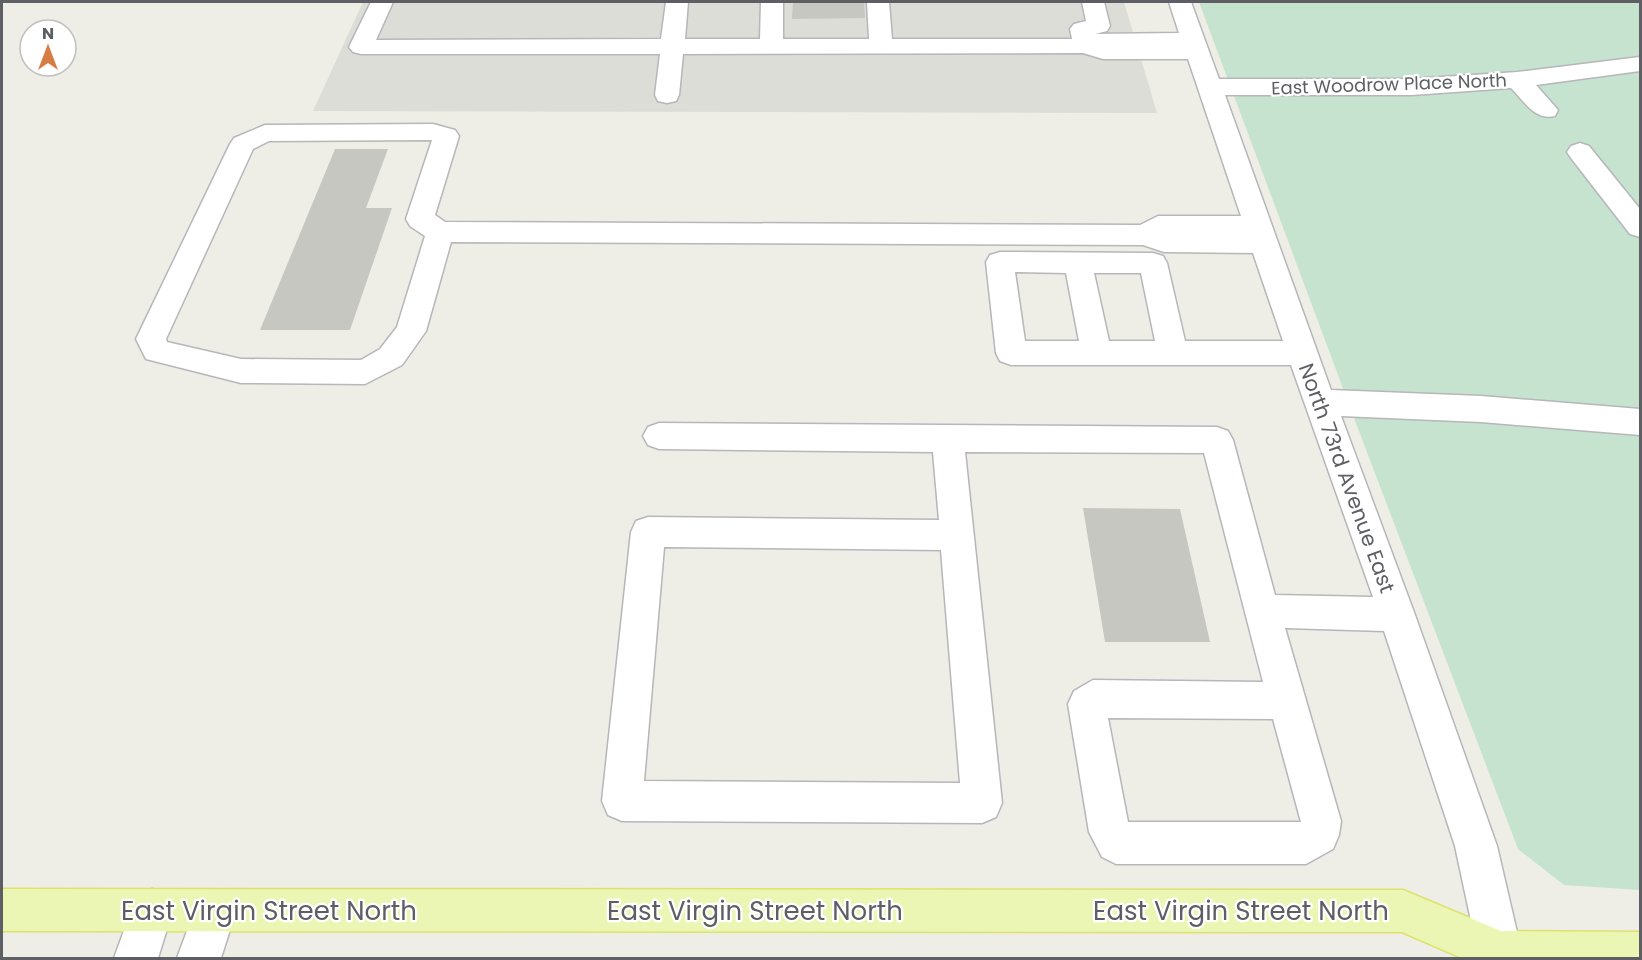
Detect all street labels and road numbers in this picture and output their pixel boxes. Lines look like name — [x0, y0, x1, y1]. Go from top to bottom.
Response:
street label: East Woodrow Place North — [1271, 67, 1507, 101]
street label: North 73rd Avenue East — [1292, 359, 1402, 597]
street label: East Virgin Street North — [121, 893, 417, 929]
street label: East Virgin Street North — [607, 893, 903, 929]
street label: East Virgin Street North — [1093, 893, 1389, 929]

